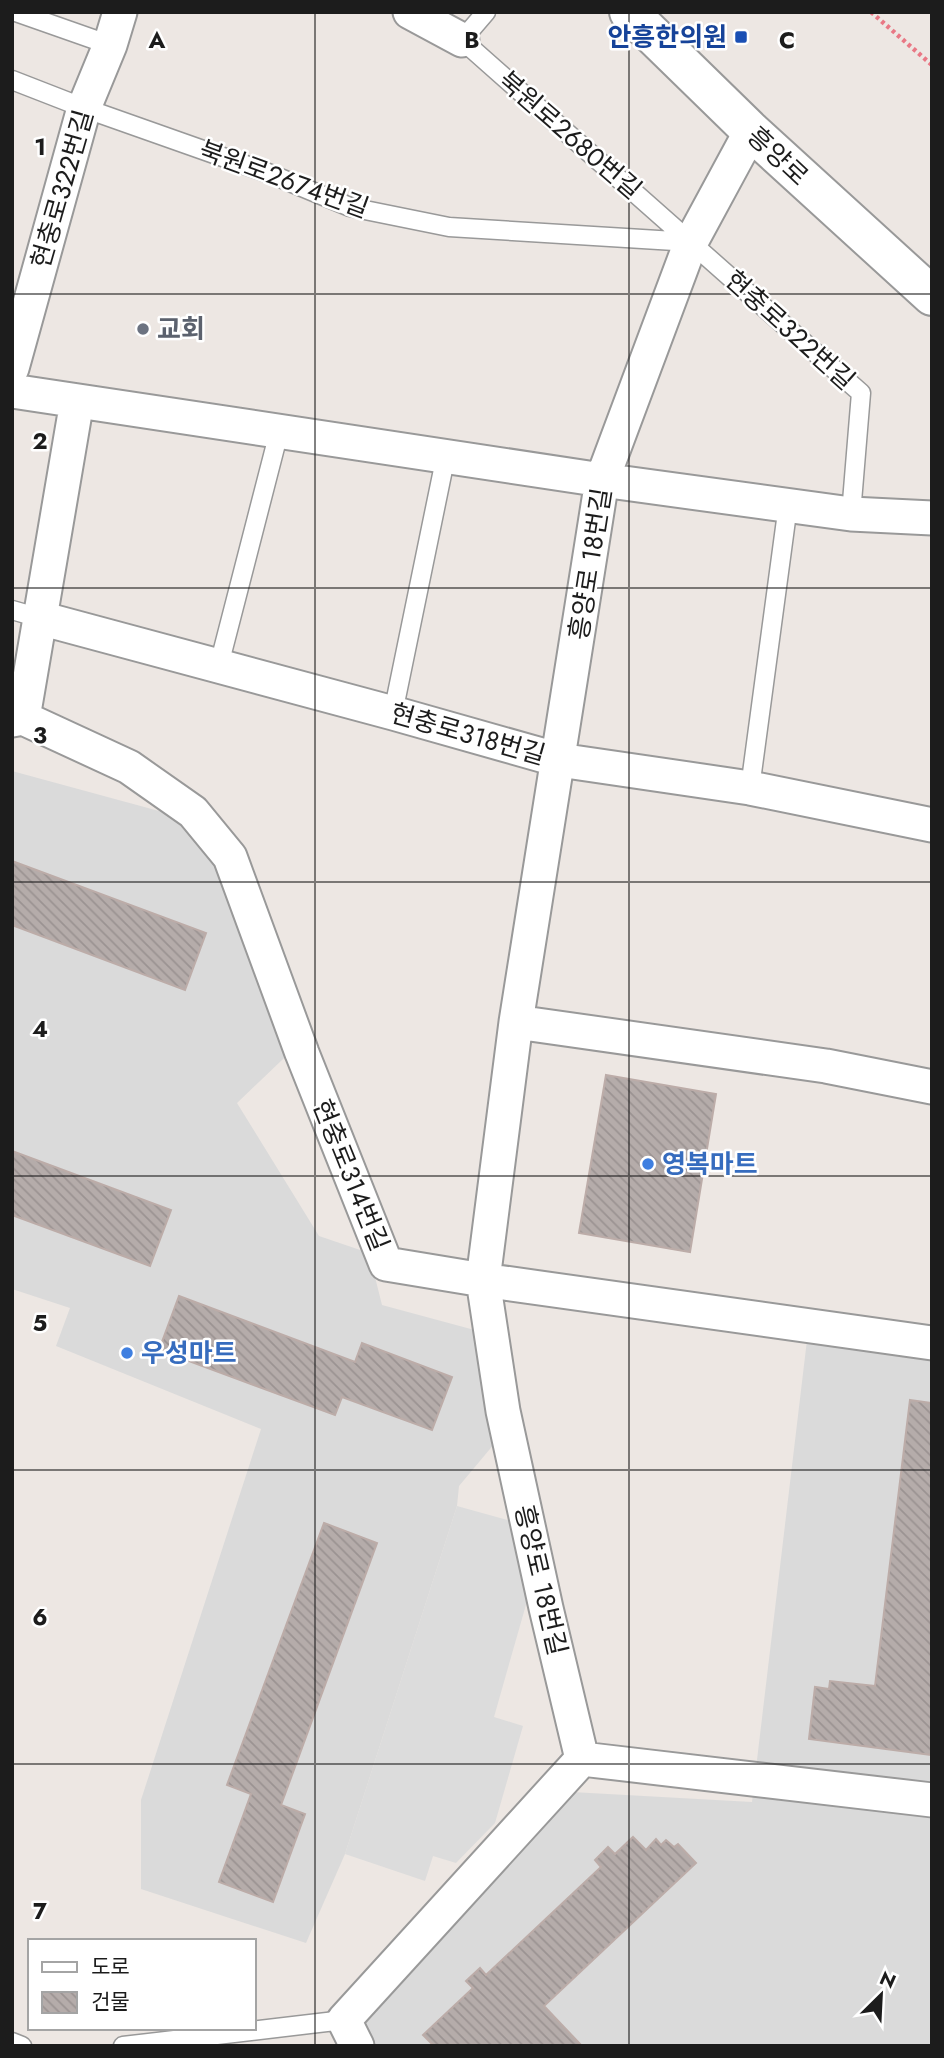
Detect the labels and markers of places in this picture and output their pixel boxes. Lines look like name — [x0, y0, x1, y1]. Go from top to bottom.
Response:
place label: 안흥한의원 — [607, 18, 727, 56]
marker: 안흥한의원 — [733, 29, 749, 45]
place label: 교회 — [157, 310, 205, 348]
marker: 교회 — [135, 321, 151, 337]
place label: 영복마트 — [662, 1145, 758, 1183]
marker: 영복마트 — [640, 1156, 656, 1172]
place label: 우성마트 — [141, 1334, 237, 1372]
marker: 우성마트 — [119, 1345, 135, 1361]

